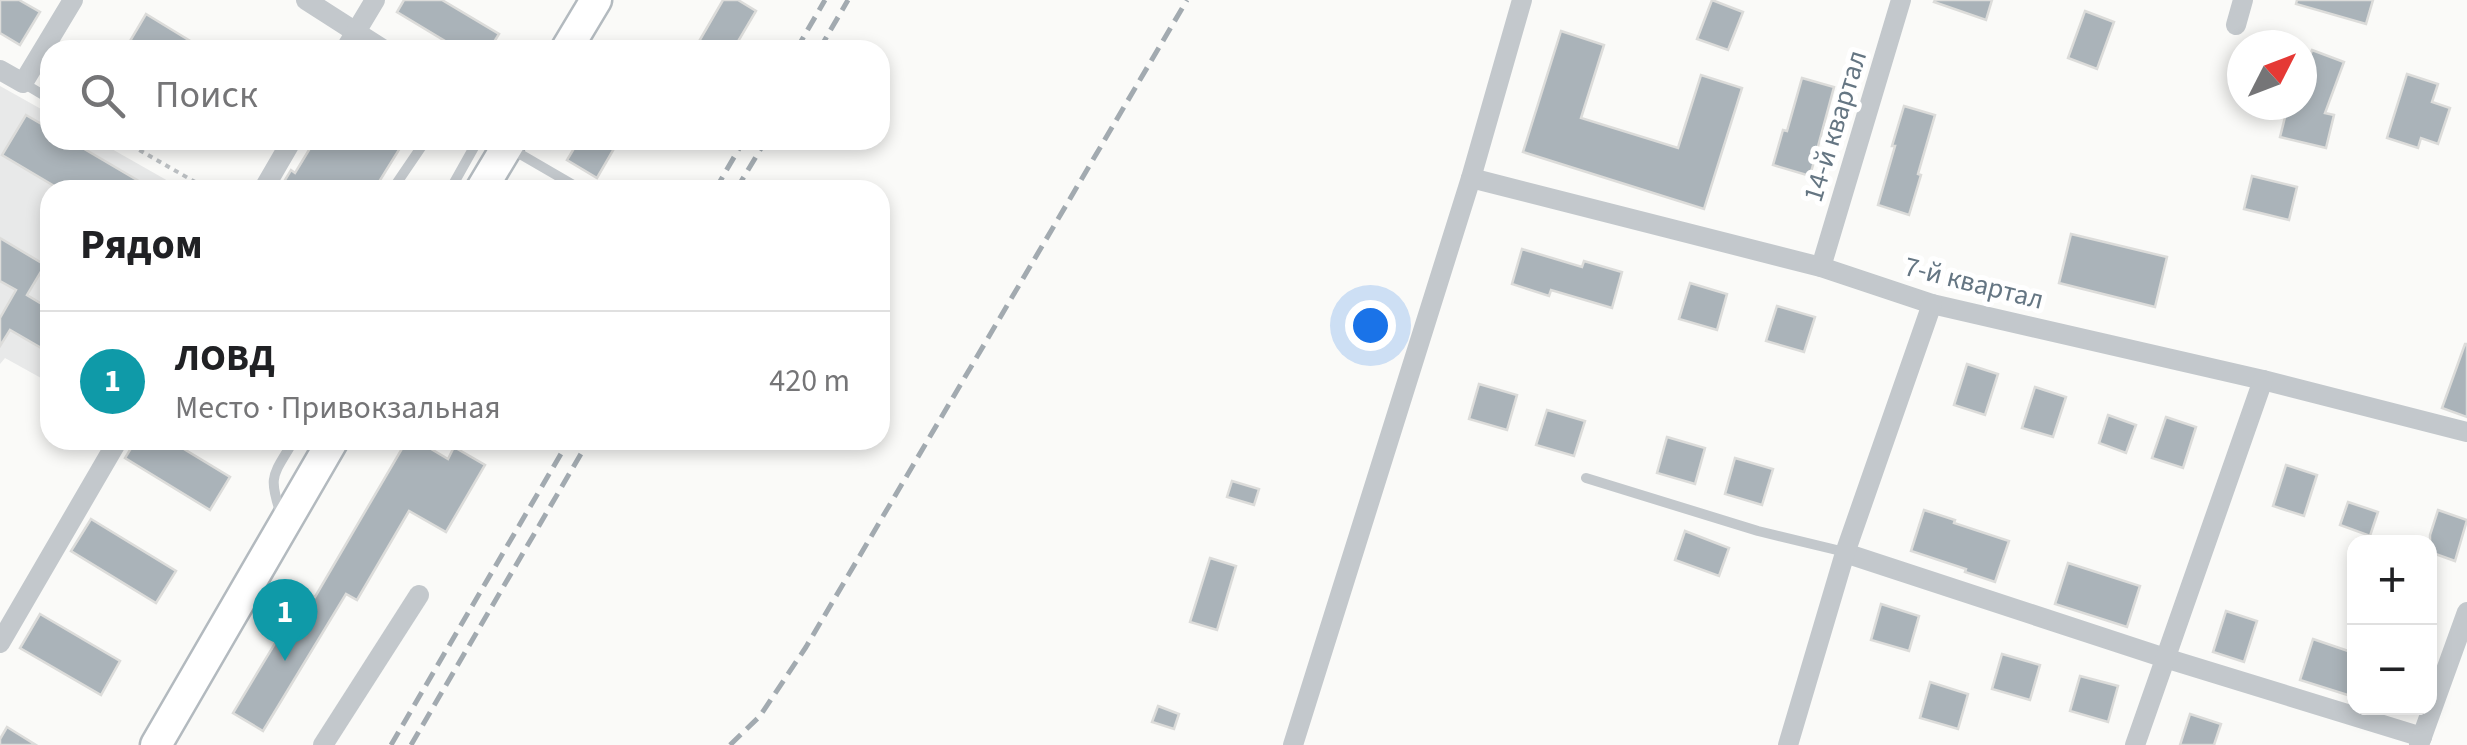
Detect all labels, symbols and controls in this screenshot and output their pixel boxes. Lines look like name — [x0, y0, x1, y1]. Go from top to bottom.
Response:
north arrow — [2227, 30, 2317, 120]
search box — [40, 40, 890, 150]
street label: 14-й квартал — [1793, 45, 1877, 207]
icon: search — [75, 68, 130, 123]
text: Поиск — [155, 68, 258, 122]
text: Рядом — [80, 215, 203, 275]
street label: 7-й квартал — [1900, 246, 2048, 320]
your location — [1345, 300, 1396, 351]
text: ЛОВД — [175, 331, 275, 385]
text: 1 — [104, 358, 121, 404]
text: 420 m — [769, 358, 850, 404]
text: Место · Привокзальная — [175, 385, 501, 431]
map controls — [2347, 535, 2437, 715]
button: + — [2347, 535, 2437, 625]
pin: 1 — [252, 578, 318, 661]
button: − — [2347, 625, 2437, 715]

